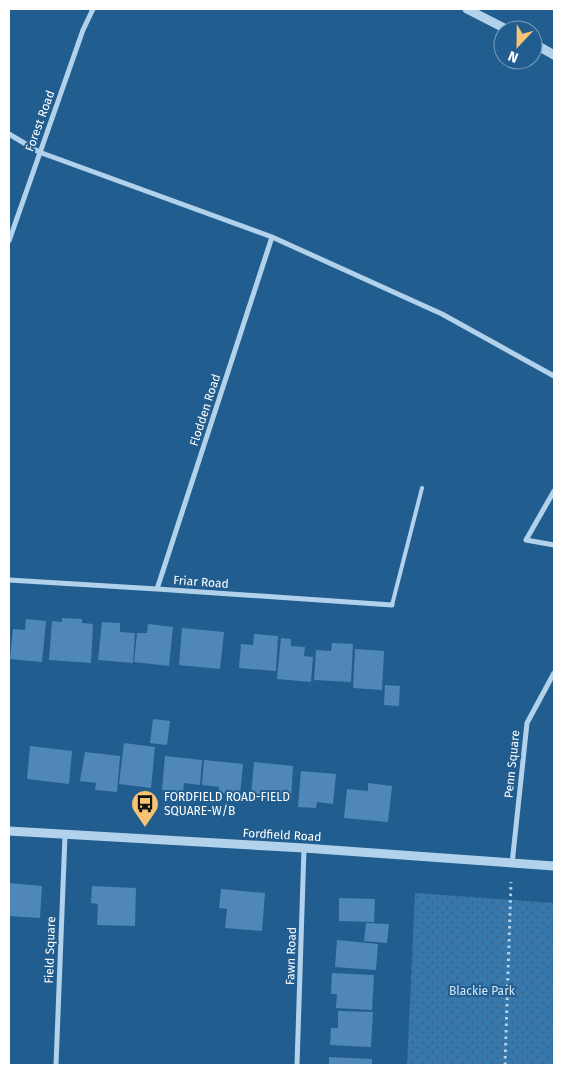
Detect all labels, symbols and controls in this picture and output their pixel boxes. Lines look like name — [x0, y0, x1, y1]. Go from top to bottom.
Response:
north arrow — [493, 20, 543, 70]
text: N — [506, 47, 521, 66]
street label: Forest Road — [22, 88, 58, 154]
street label: Flodden Road — [187, 372, 223, 448]
street label: Friar Road — [173, 573, 229, 591]
street label: Penn Square — [501, 729, 523, 799]
bus stop icon: FORDFIELD ROAD-FIELD SQUARE-W/B — [130, 789, 160, 828]
place label: FORDFIELD ROAD-FIELD SQUARE-W/B — [164, 790, 290, 818]
street label: Fordfield Road — [242, 826, 322, 844]
street label: Field Square — [42, 916, 58, 984]
street label: Fawn Road — [283, 927, 299, 985]
park label: Blackie Park — [449, 984, 516, 998]

